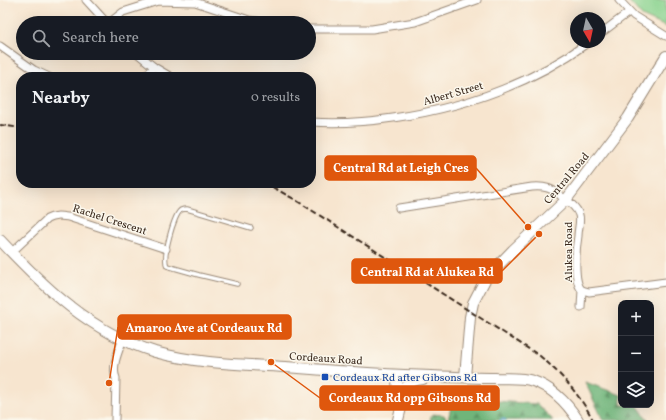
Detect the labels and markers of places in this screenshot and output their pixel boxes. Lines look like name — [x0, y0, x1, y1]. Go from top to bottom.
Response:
callout: Central Rd at Leigh Cres — [325, 156, 476, 180]
callout: Central Rd at Alukea Rd — [352, 259, 502, 283]
callout: Amaroo Ave at Cordeaux Rd — [118, 315, 291, 339]
place label: Cordeaux Rd after Gibsons Rd — [333, 371, 477, 386]
marker: Cordeaux Rd after Gibsons Rd — [320, 372, 330, 382]
callout: Cordeaux Rd opp Gibsons Rd — [320, 386, 499, 410]

